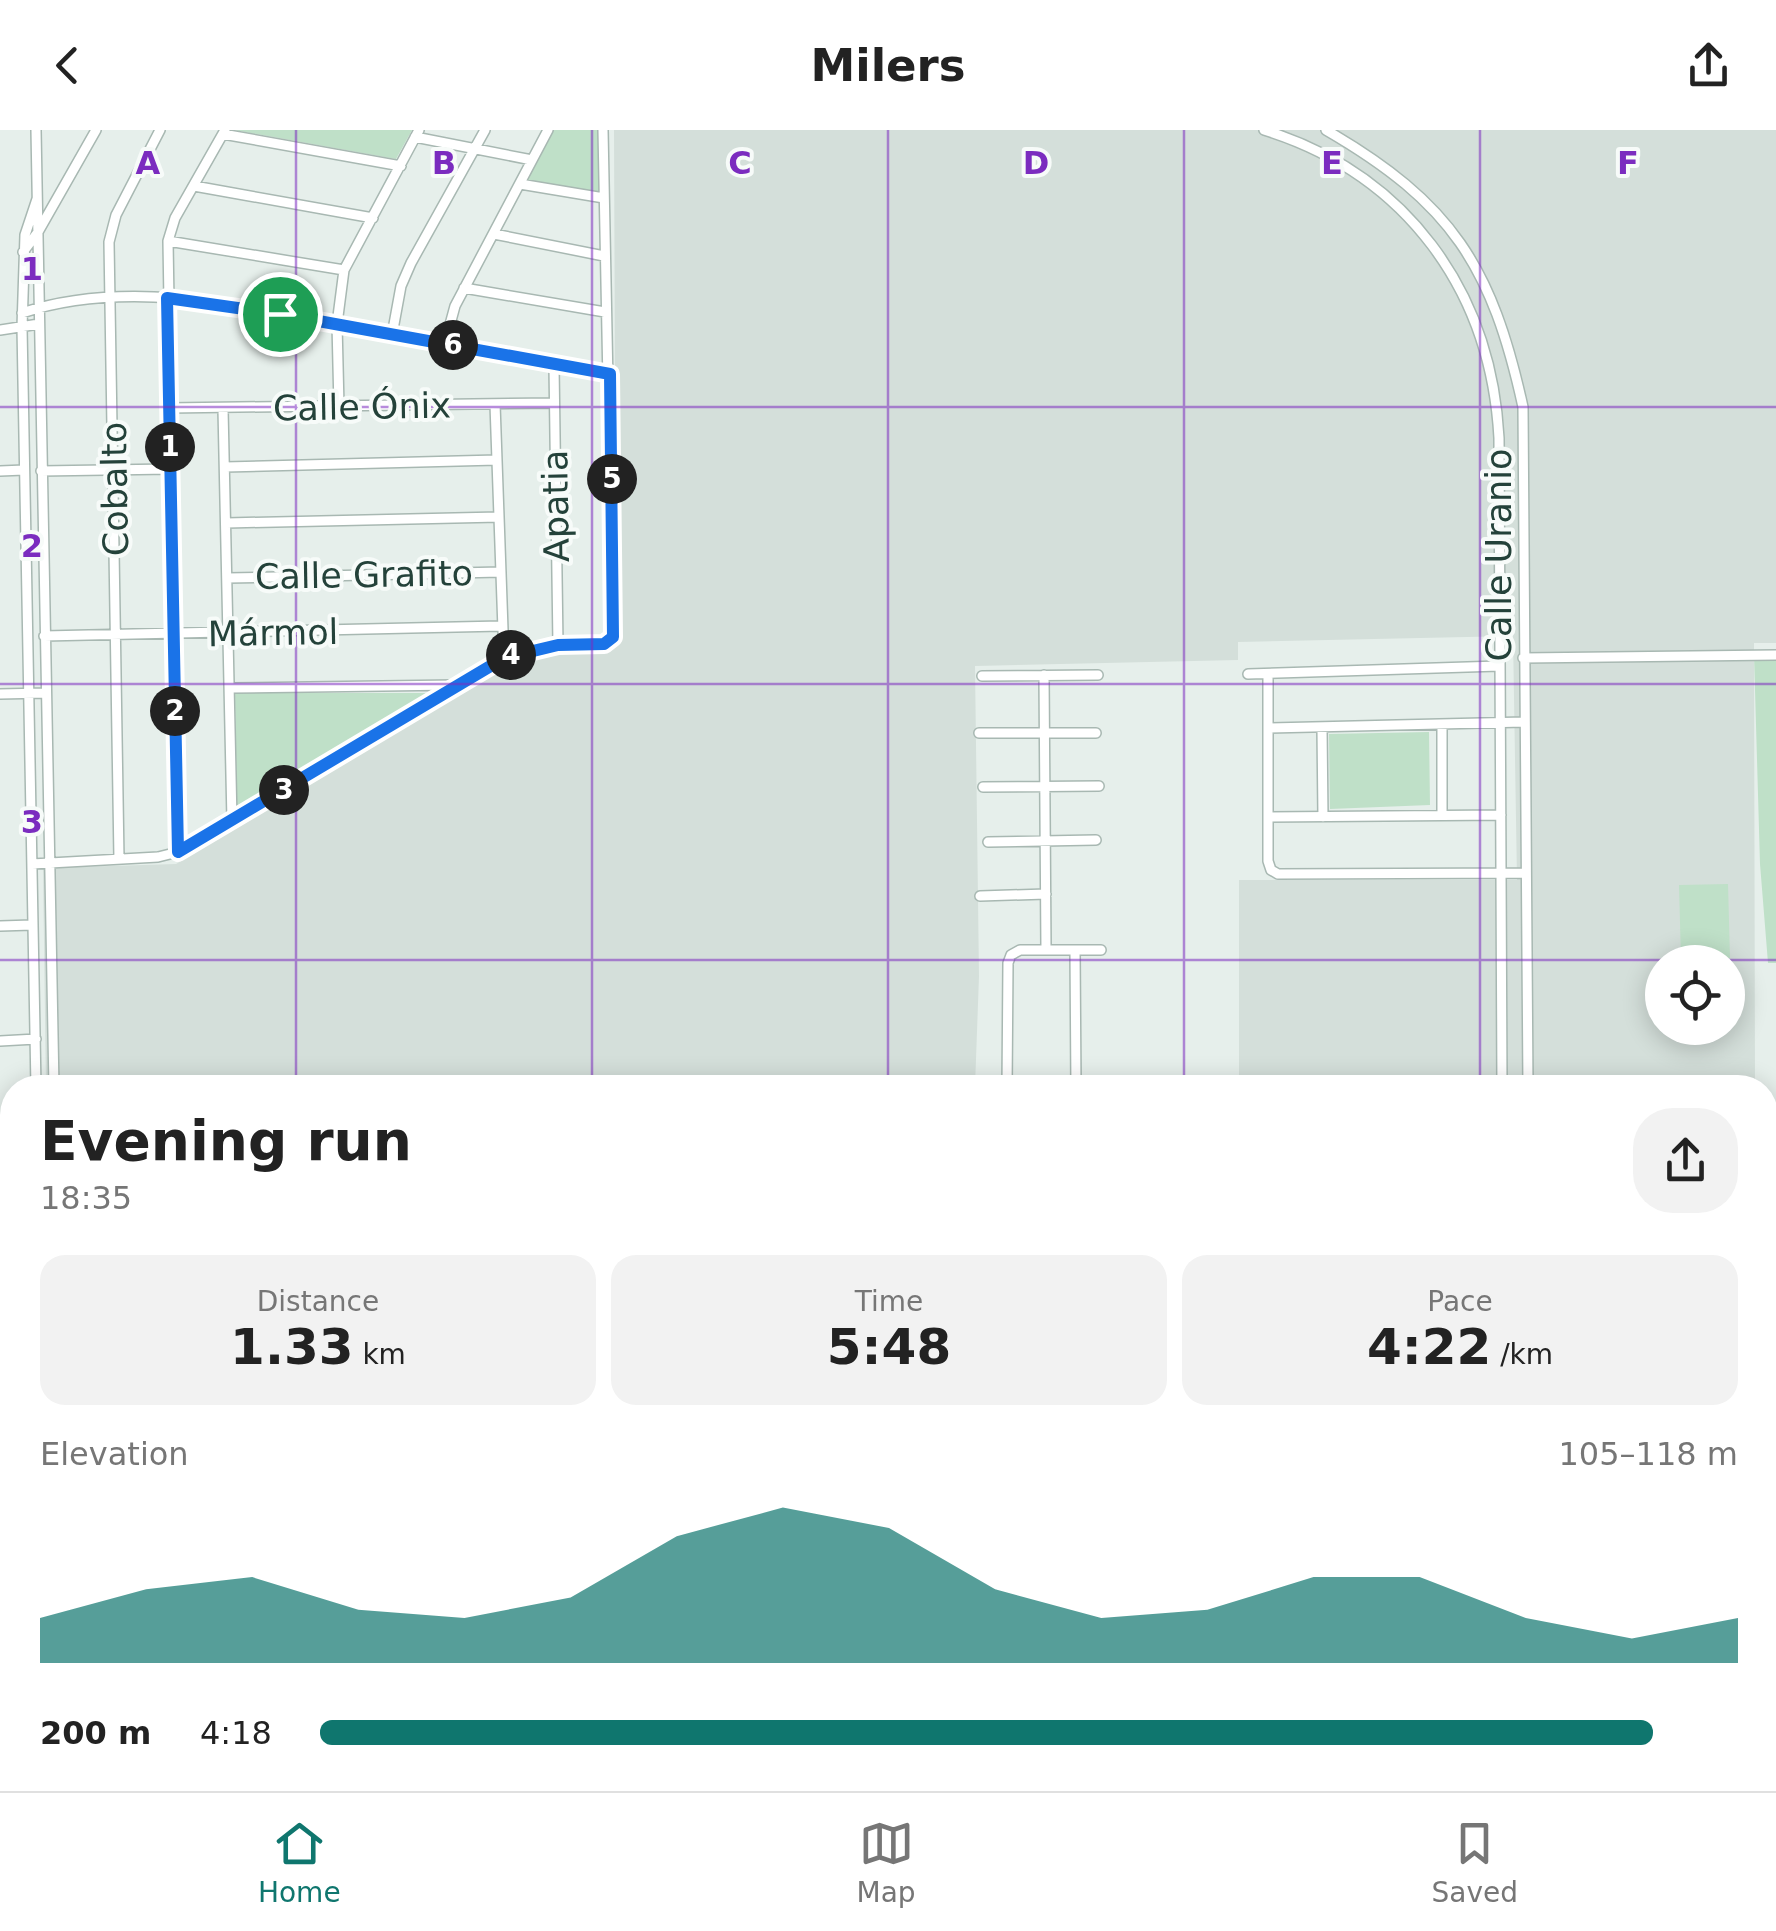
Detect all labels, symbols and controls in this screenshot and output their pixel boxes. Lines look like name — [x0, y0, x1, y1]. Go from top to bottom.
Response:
icon: back — [40, 38, 95, 93]
icon: share — [1681, 38, 1736, 93]
text: Milers — [810, 39, 966, 92]
text: A — [136, 144, 161, 182]
text: B — [432, 144, 456, 182]
text: C — [728, 144, 752, 182]
text: D — [1023, 144, 1049, 182]
text: E — [1321, 144, 1343, 182]
text: F — [1617, 144, 1639, 182]
text: 1 — [21, 250, 43, 288]
pin — [238, 272, 323, 357]
icon: arrive — [253, 287, 308, 342]
pin: 6 — [428, 320, 478, 370]
text: 6 — [443, 328, 463, 361]
street label: Calle Ónix — [273, 384, 451, 429]
street label: Cobalto — [94, 421, 136, 557]
pin: 1 — [145, 422, 195, 472]
text: 1 — [160, 430, 180, 463]
street label: Apatia — [535, 449, 577, 563]
street label: Calle Uranio — [1479, 449, 1519, 661]
pin: 5 — [587, 454, 637, 504]
text: 5 — [602, 462, 622, 495]
text: 2 — [21, 527, 43, 565]
street label: Calle Grafito — [255, 553, 473, 597]
street label: Mármol — [207, 612, 339, 654]
pin: 4 — [486, 630, 536, 680]
text: 4 — [501, 638, 521, 671]
pin: 2 — [150, 686, 200, 736]
text: 2 — [165, 694, 185, 727]
pin: 3 — [259, 765, 309, 815]
text: 3 — [274, 773, 294, 806]
text: 3 — [21, 803, 43, 841]
map controls — [1645, 945, 1745, 1045]
button: locate — [1645, 945, 1745, 1045]
button: share — [1633, 1108, 1738, 1213]
text: Evening run — [40, 1109, 412, 1173]
text: 18:35 — [40, 1179, 132, 1217]
text: Distance — [257, 1285, 379, 1318]
text: Time — [855, 1285, 923, 1318]
text: Pace — [1427, 1285, 1493, 1318]
text: 1.33 — [230, 1318, 353, 1376]
text: 5:48 — [827, 1318, 951, 1376]
text: 4:22 — [1367, 1318, 1491, 1376]
text: km — [353, 1338, 406, 1371]
text: /km — [1491, 1338, 1553, 1371]
text: Elevation — [40, 1435, 189, 1473]
text: 105–118 m — [1559, 1435, 1738, 1473]
text: 200 m — [40, 1714, 151, 1752]
text: 4:18 — [200, 1714, 272, 1752]
tab: Home — [258, 1816, 341, 1909]
tab: Map — [857, 1816, 916, 1909]
tab: Saved — [1432, 1816, 1518, 1909]

